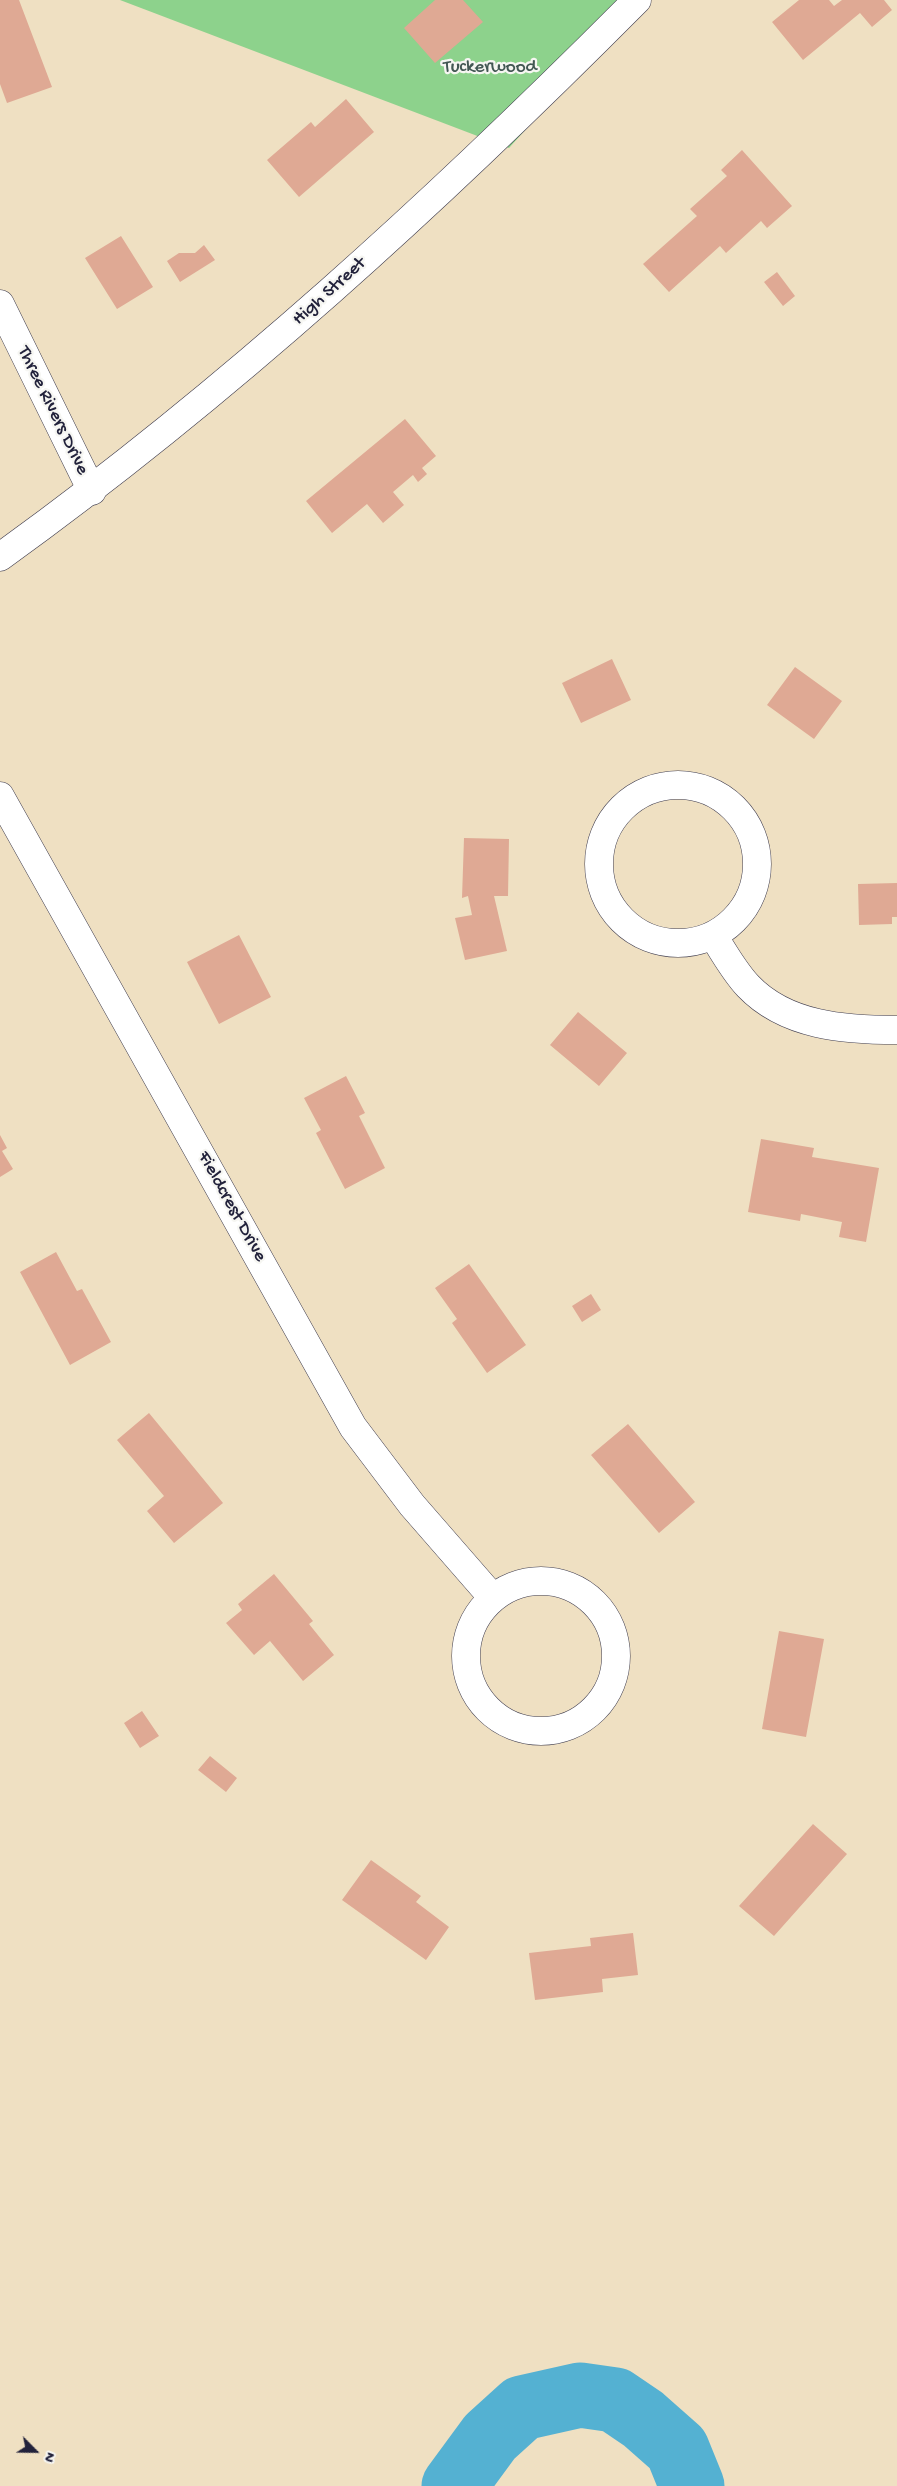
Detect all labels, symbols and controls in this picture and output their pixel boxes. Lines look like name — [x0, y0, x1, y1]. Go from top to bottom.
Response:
park label: Tuckerwood — [443, 57, 537, 79]
street label: High Street — [289, 253, 371, 331]
street label: Three Rivers Drive — [11, 343, 93, 479]
street label: Fieldcrest Drive — [191, 1148, 271, 1266]
north arrow — [10, 2426, 60, 2476]
text: N — [40, 2450, 59, 2465]

